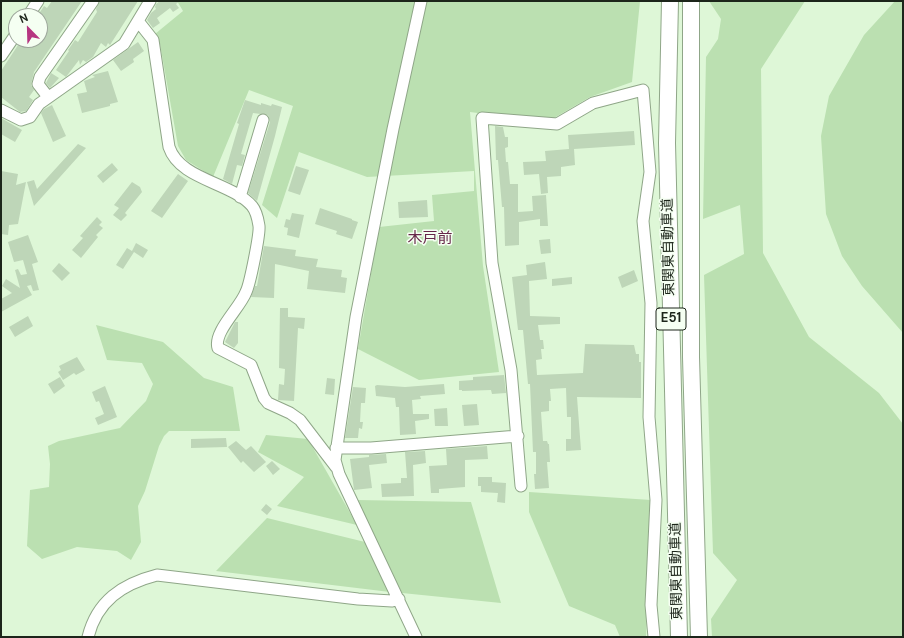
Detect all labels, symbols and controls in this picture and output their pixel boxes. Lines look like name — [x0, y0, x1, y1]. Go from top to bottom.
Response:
north arrow — [8, 8, 48, 48]
text: N — [17, 10, 30, 26]
street label: 東関東自動車道 — [660, 198, 678, 296]
district label: 木戸前 — [408, 230, 452, 248]
road number: E51 — [656, 308, 686, 330]
street label: 東関東自動車道 — [668, 522, 686, 620]

